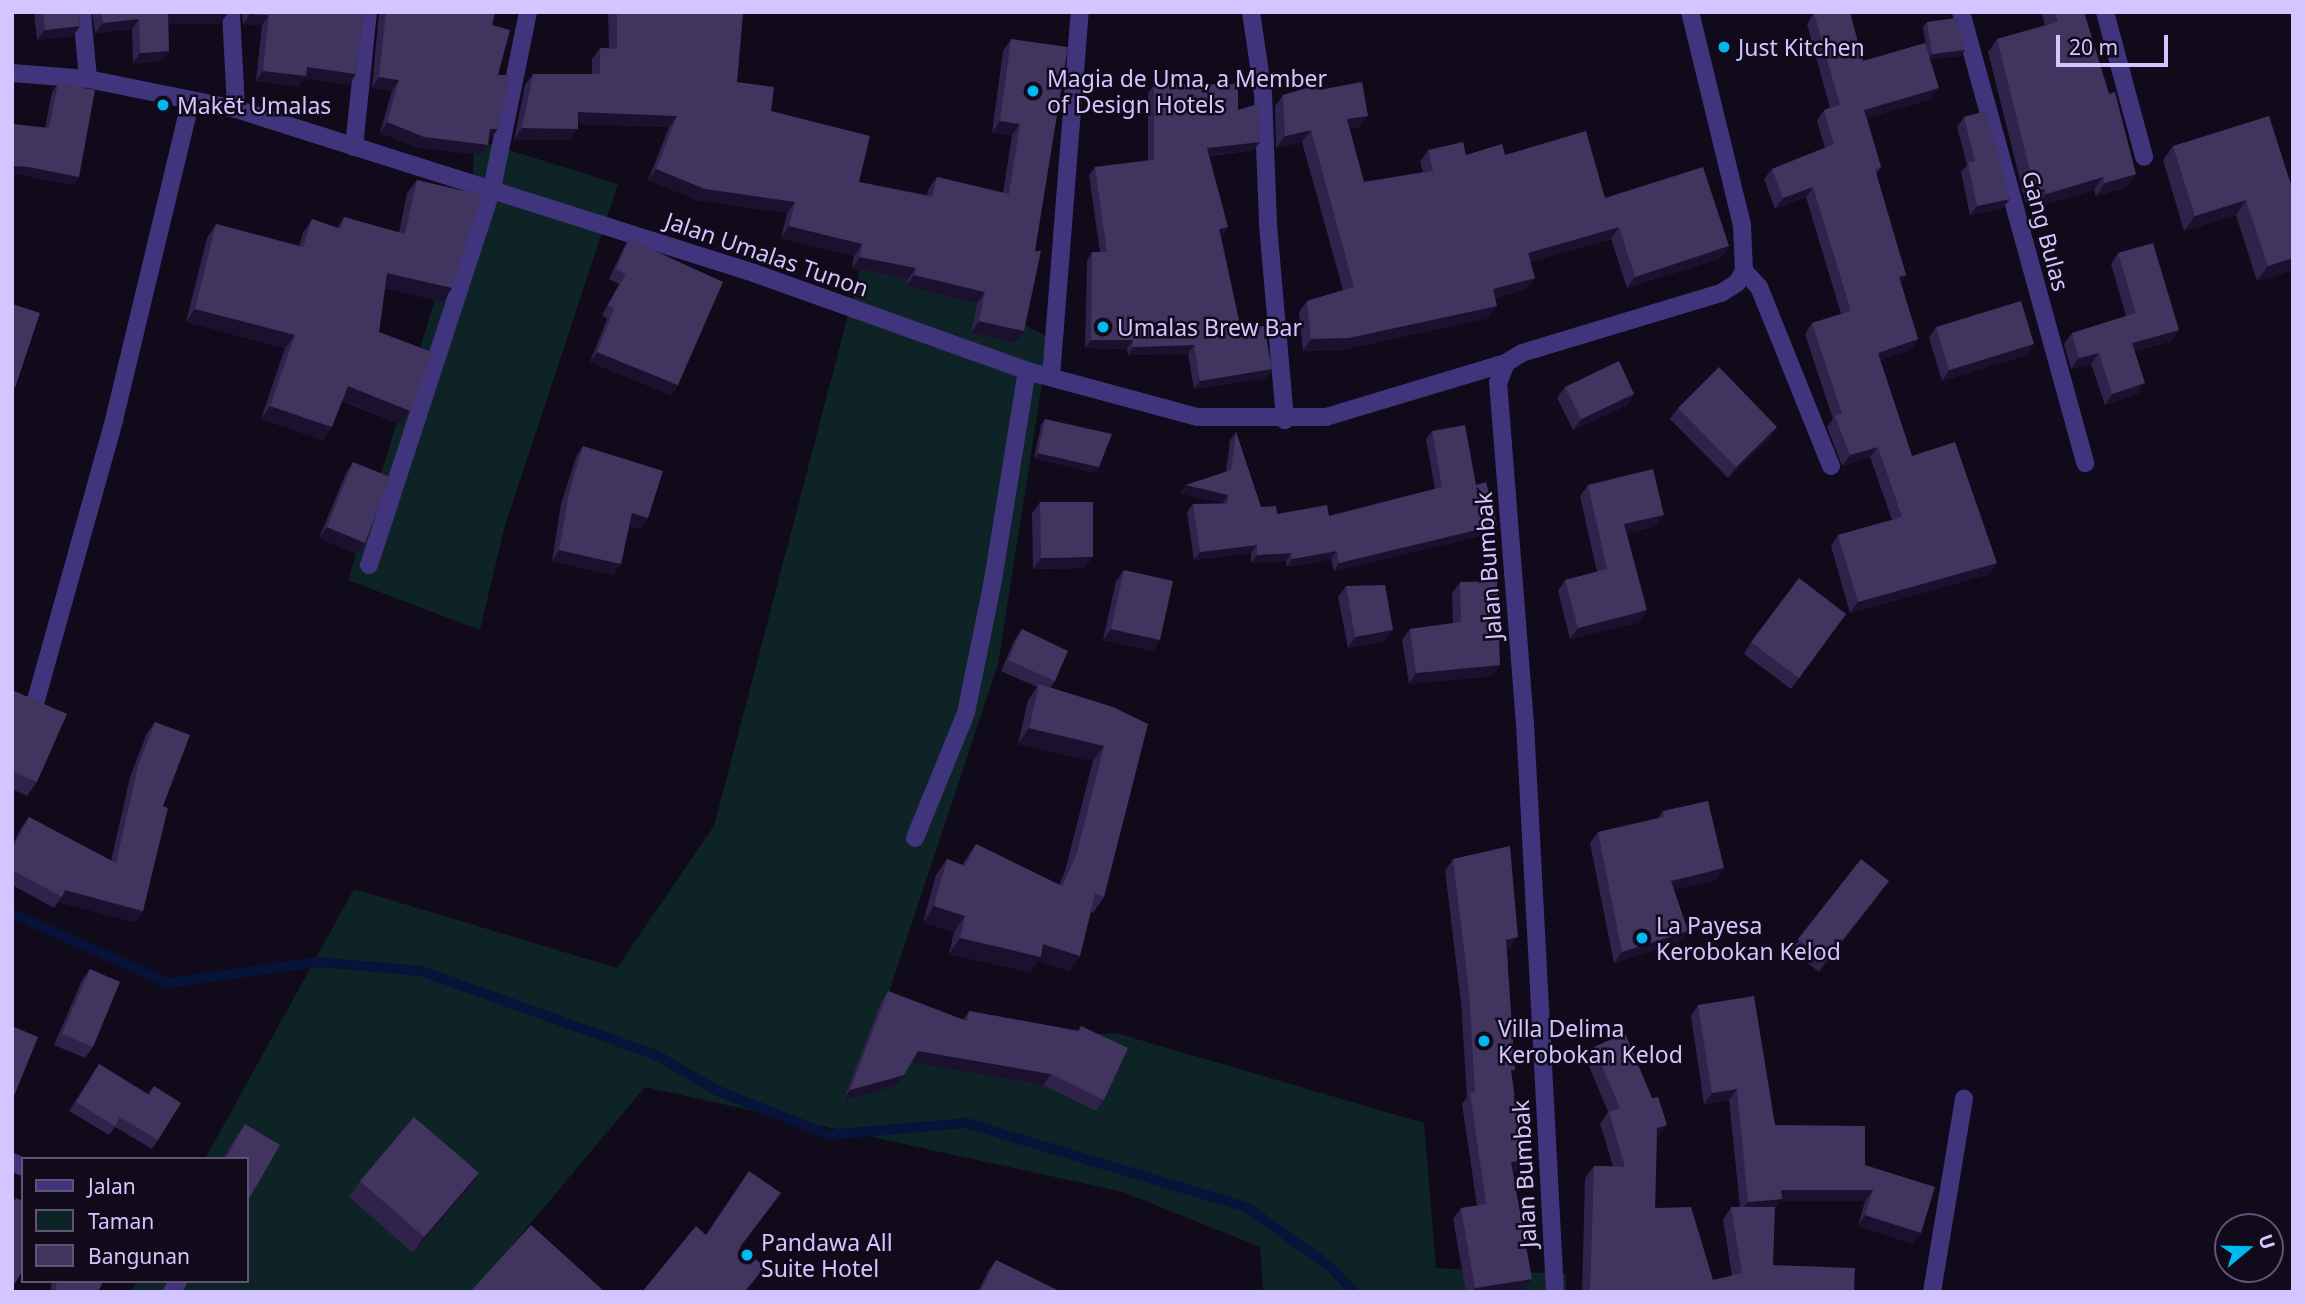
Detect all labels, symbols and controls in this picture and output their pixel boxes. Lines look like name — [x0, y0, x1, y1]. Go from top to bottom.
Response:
scale bar — [2060, 21, 2172, 65]
place label: Just Kitchen — [1738, 33, 1865, 61]
text: 20 m — [2069, 33, 2118, 61]
marker: Just Kitchen — [1716, 39, 1732, 55]
place label: Magia de Uma, a Member of Design Hotels — [1047, 64, 1327, 118]
marker: Magia de Uma, a Member of Design Hotels — [1025, 83, 1041, 99]
place label: Makēt Umalas — [177, 91, 331, 119]
marker: Makēt Umalas — [155, 97, 171, 113]
street label: Gang Bulas — [2017, 168, 2075, 294]
street label: Jalan Umalas Tunon — [662, 206, 872, 302]
place label: Umalas Brew Bar — [1117, 313, 1302, 341]
marker: Umalas Brew Bar — [1095, 319, 1111, 335]
street label: Jalan Bumbak — [1469, 491, 1507, 641]
place label: La Payesa Kerobokan Kelod — [1656, 911, 1841, 965]
marker: La Payesa Kerobokan Kelod — [1634, 930, 1650, 946]
place label: Villa Delima Kerobokan Kelod — [1498, 1014, 1683, 1068]
marker: Villa Delima Kerobokan Kelod — [1476, 1033, 1492, 1049]
street label: Jalan Bumbak — [1506, 1099, 1542, 1249]
legend — [21, 1157, 248, 1283]
text: Jalan — [88, 1172, 136, 1200]
text: Taman — [88, 1207, 154, 1235]
north arrow — [2214, 1213, 2284, 1283]
place label: Pandawa All Suite Hotel — [761, 1228, 893, 1282]
text: U — [2252, 1231, 2282, 1253]
text: Bangunan — [88, 1242, 190, 1270]
marker: Pandawa All Suite Hotel — [739, 1247, 755, 1263]

